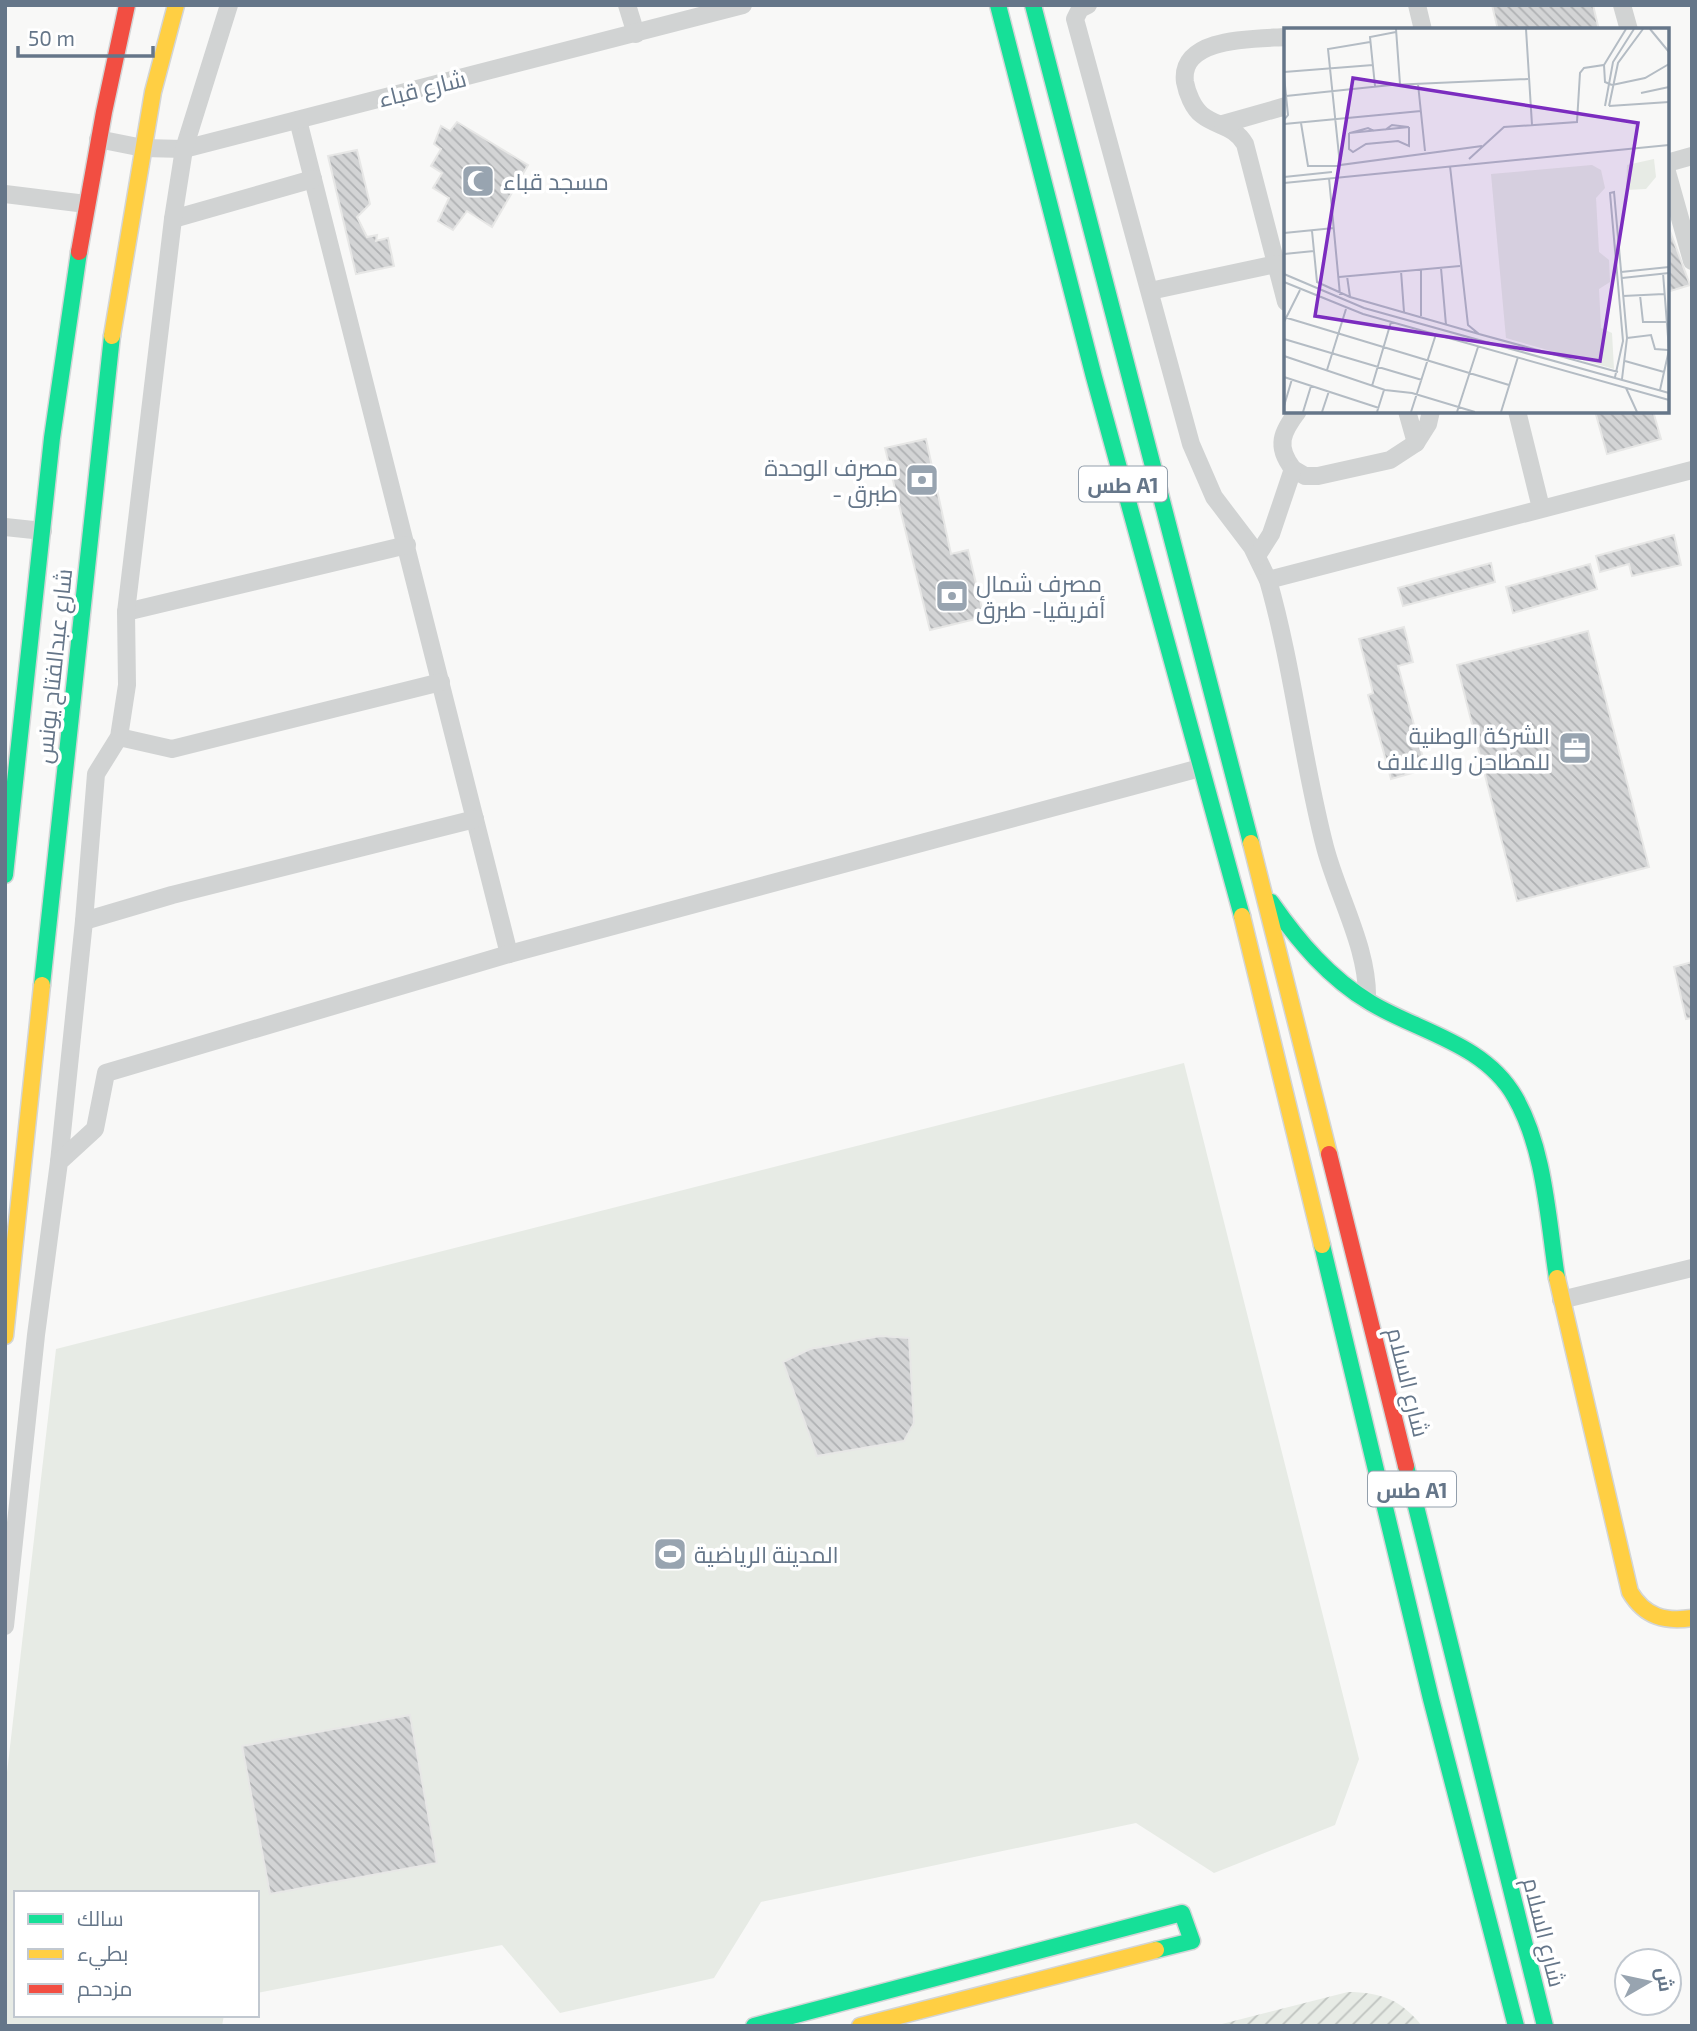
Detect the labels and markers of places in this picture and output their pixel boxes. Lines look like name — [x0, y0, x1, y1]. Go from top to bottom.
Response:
mosque icon: مسجد قباء — [459, 162, 497, 200]
place label: مسجد قباء — [503, 167, 609, 195]
place label: مصرف الوحدة - طبرق — [764, 453, 898, 508]
bank icon: مصرف الوحدة - طبرق — [903, 461, 941, 499]
place label: مصرف شمال أفريقيا- طبرق — [976, 569, 1105, 624]
bank icon: مصرف شمال أفريقيا- طبرق — [933, 577, 971, 615]
place label: الشركة الوطنية للمطاحن والاعلاف — [1377, 721, 1550, 776]
office icon: الشركة الوطنية للمطاحن والاعلاف — [1556, 729, 1594, 767]
sports icon: المدينة الرياضية — [651, 1535, 689, 1573]
place label: المدينة الرياضية — [694, 1540, 839, 1568]

